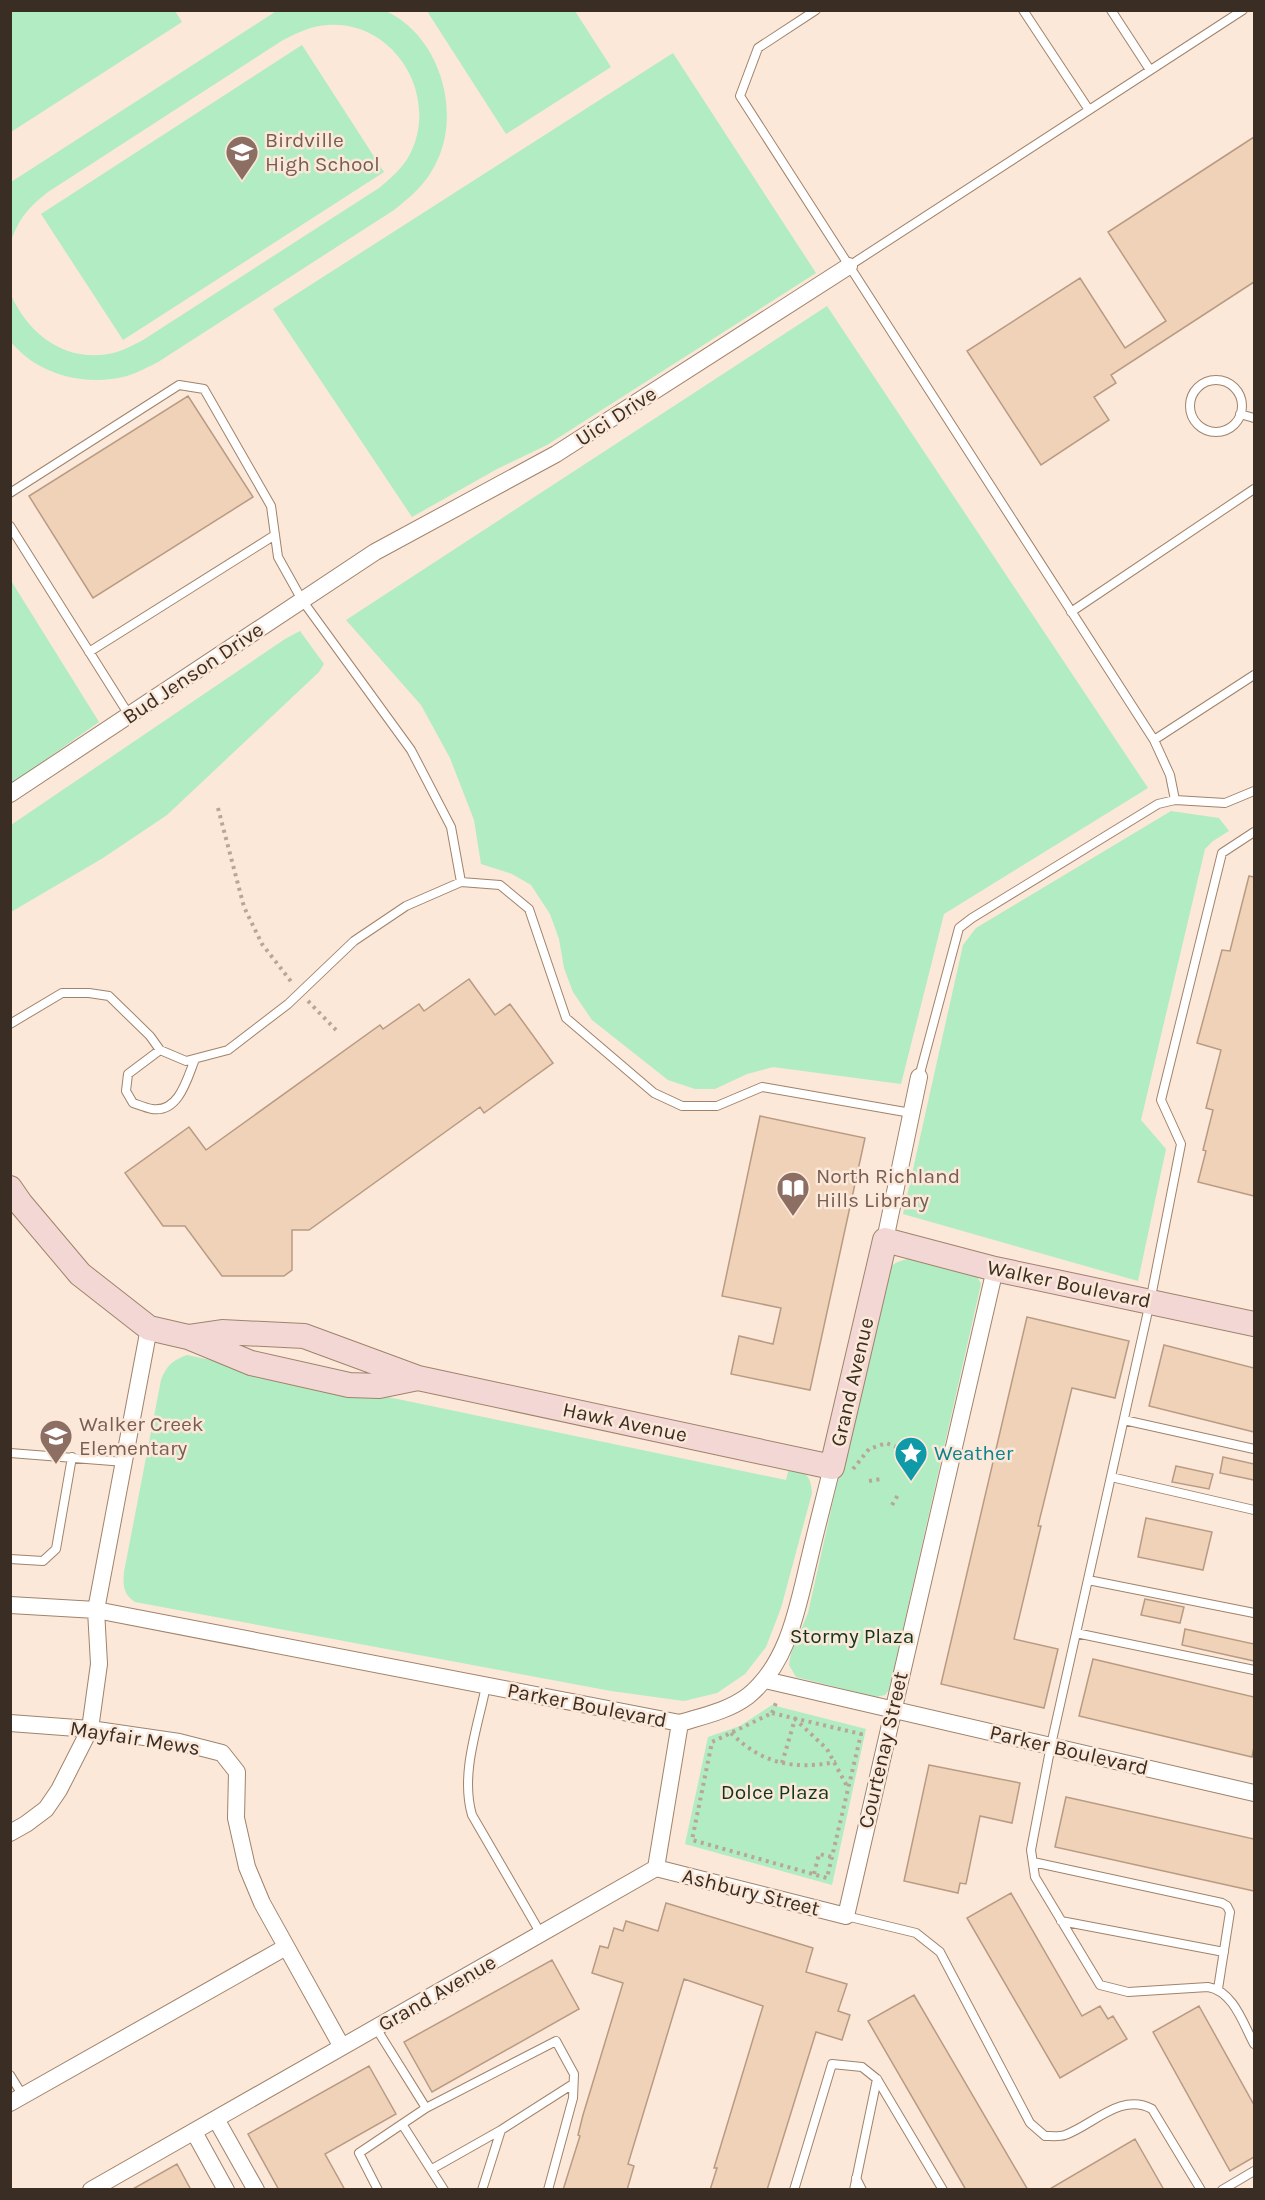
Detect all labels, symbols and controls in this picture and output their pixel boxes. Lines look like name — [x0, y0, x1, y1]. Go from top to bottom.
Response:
place label: Birdville High School — [265, 128, 380, 176]
school or university icon: Birdville High School — [224, 134, 260, 181]
street label: Uici Drive — [571, 381, 661, 451]
street label: Bud Jenson Drive — [118, 617, 268, 729]
place label: North Richland Hills Library — [816, 1164, 960, 1212]
library icon: North Richland Hills Library — [775, 1170, 811, 1217]
street label: Walker Boulevard — [985, 1255, 1153, 1313]
street label: Grand Avenue — [825, 1315, 879, 1449]
street label: Hawk Avenue — [561, 1397, 689, 1447]
place label: Walker Creek Elementary — [79, 1412, 204, 1460]
school or university icon: Walker Creek Elementary — [38, 1418, 74, 1465]
place icon: Weather — [893, 1435, 929, 1482]
place label: Weather — [934, 1441, 1014, 1465]
park label: Stormy Plaza — [790, 1624, 914, 1648]
street label: Courtenay Street — [853, 1669, 913, 1831]
street label: Parker Boulevard — [505, 1678, 669, 1732]
street label: Mayfair Mews — [68, 1716, 202, 1760]
street label: Parker Boulevard — [987, 1720, 1151, 1780]
park label: Dolce Plaza — [721, 1780, 829, 1804]
street label: Ashbury Street — [680, 1863, 822, 1921]
street label: Grand Avenue — [374, 1950, 500, 2036]

